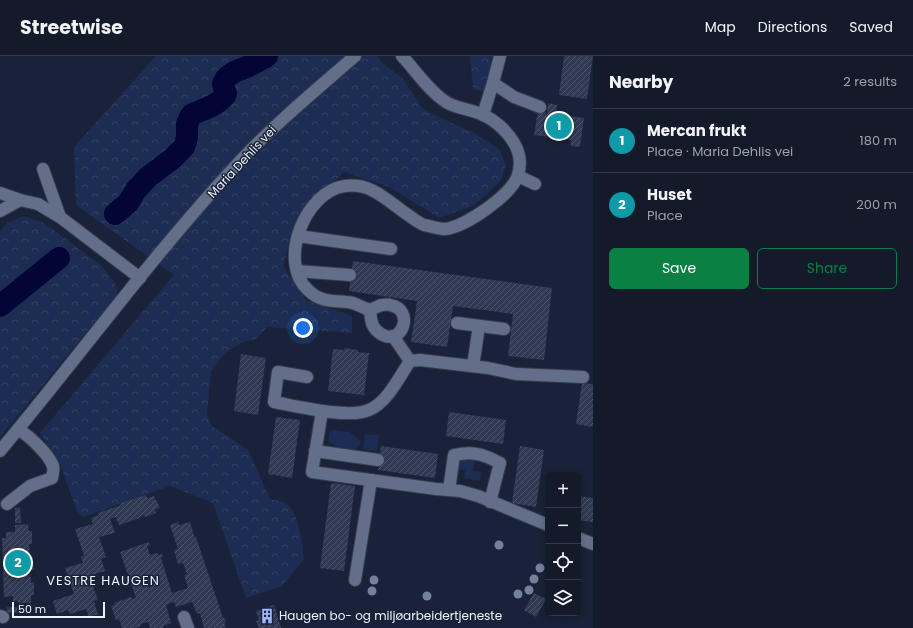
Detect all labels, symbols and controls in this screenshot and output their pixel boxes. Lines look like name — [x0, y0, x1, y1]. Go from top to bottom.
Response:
text: Streetwise — [20, 14, 123, 41]
text: Map — [705, 17, 736, 37]
text: Directions — [758, 17, 827, 37]
text: Saved — [849, 17, 893, 37]
text: Nearby — [609, 70, 673, 94]
text: 2 results — [843, 72, 897, 91]
pin: 1 — [546, 111, 572, 141]
text: Mercan frukt — [647, 120, 746, 141]
street label: Maria Dehlis vei — [204, 122, 280, 202]
text: 1 — [620, 131, 624, 150]
text: 180 m — [860, 131, 897, 150]
text: Place · Maria Dehlis vei — [647, 142, 793, 161]
text: Huset — [647, 184, 692, 205]
text: 2 — [618, 195, 626, 214]
text: 200 m — [856, 195, 897, 214]
text: Place — [647, 206, 682, 225]
button: Save — [609, 248, 749, 289]
button: Share — [757, 248, 897, 289]
your location — [293, 318, 313, 338]
map controls — [545, 472, 581, 616]
button: + — [545, 472, 581, 508]
button: − — [545, 508, 581, 544]
button: locate — [545, 544, 581, 580]
pin: 2 — [5, 548, 31, 578]
district label: VESTRE HAUGEN — [46, 571, 160, 590]
button: layers — [545, 580, 581, 616]
scale bar — [12, 600, 105, 619]
text: 50 m — [18, 601, 46, 617]
building icon: Haugen bo- og miljøarbeidertjeneste — [258, 607, 276, 625]
place label: Haugen bo- og miljøarbeidertjeneste — [279, 607, 502, 624]

